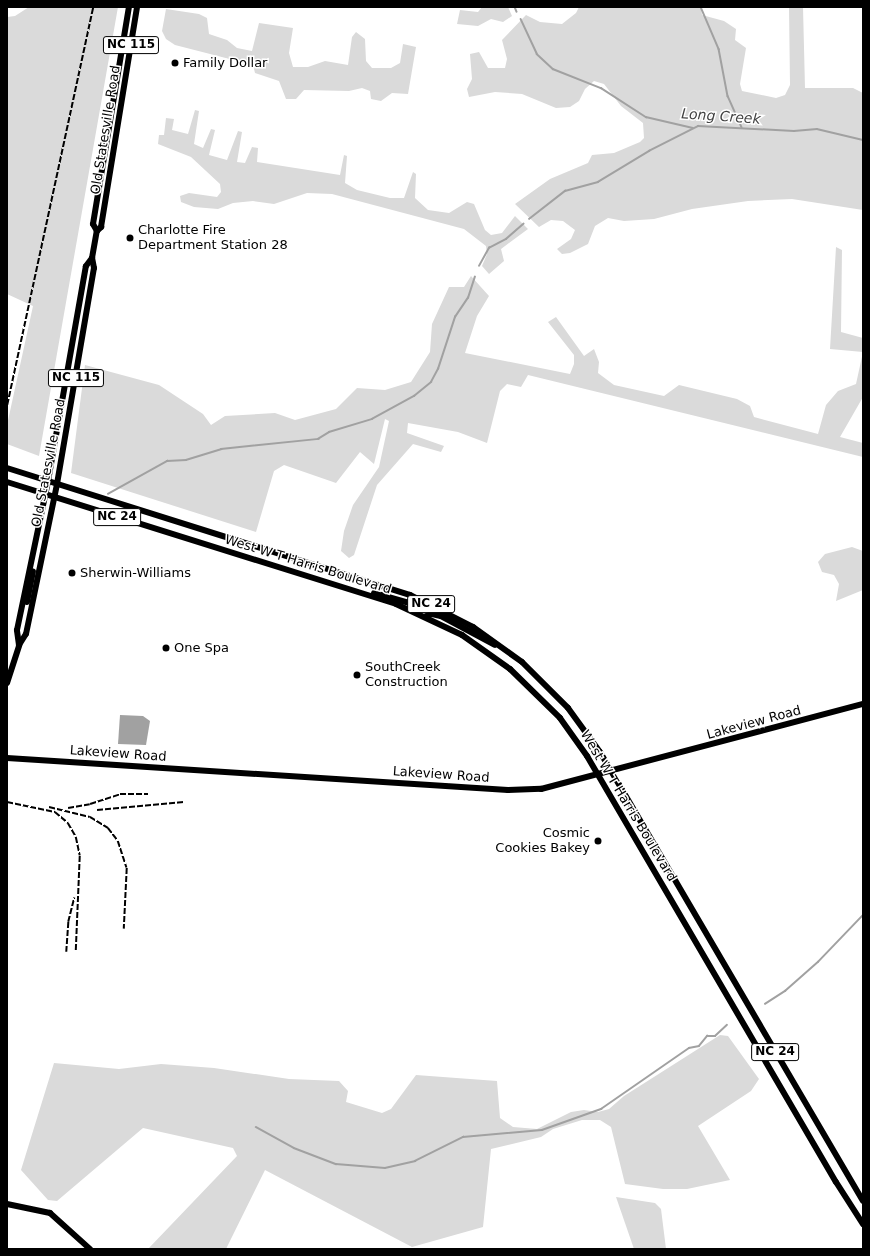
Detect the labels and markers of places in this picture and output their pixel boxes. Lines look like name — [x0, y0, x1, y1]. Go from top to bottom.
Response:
place label: Family Dollar — [183, 55, 267, 71]
marker: Family Dollar — [170, 58, 180, 68]
place label: Charlotte Fire Department Station 28 — [138, 223, 288, 254]
marker: Charlotte Fire Department Station 28 — [125, 233, 135, 243]
place label: Sherwin-Williams — [80, 565, 191, 581]
marker: Sherwin-Williams — [67, 568, 77, 578]
place label: One Spa — [174, 640, 229, 656]
marker: One Spa — [161, 643, 171, 653]
place label: SouthCreek Construction — [365, 660, 448, 691]
marker: SouthCreek Construction — [352, 670, 362, 680]
place label: Cosmic Cookies Bakey — [495, 826, 590, 857]
marker: Cosmic Cookies Bakey — [593, 836, 603, 846]

